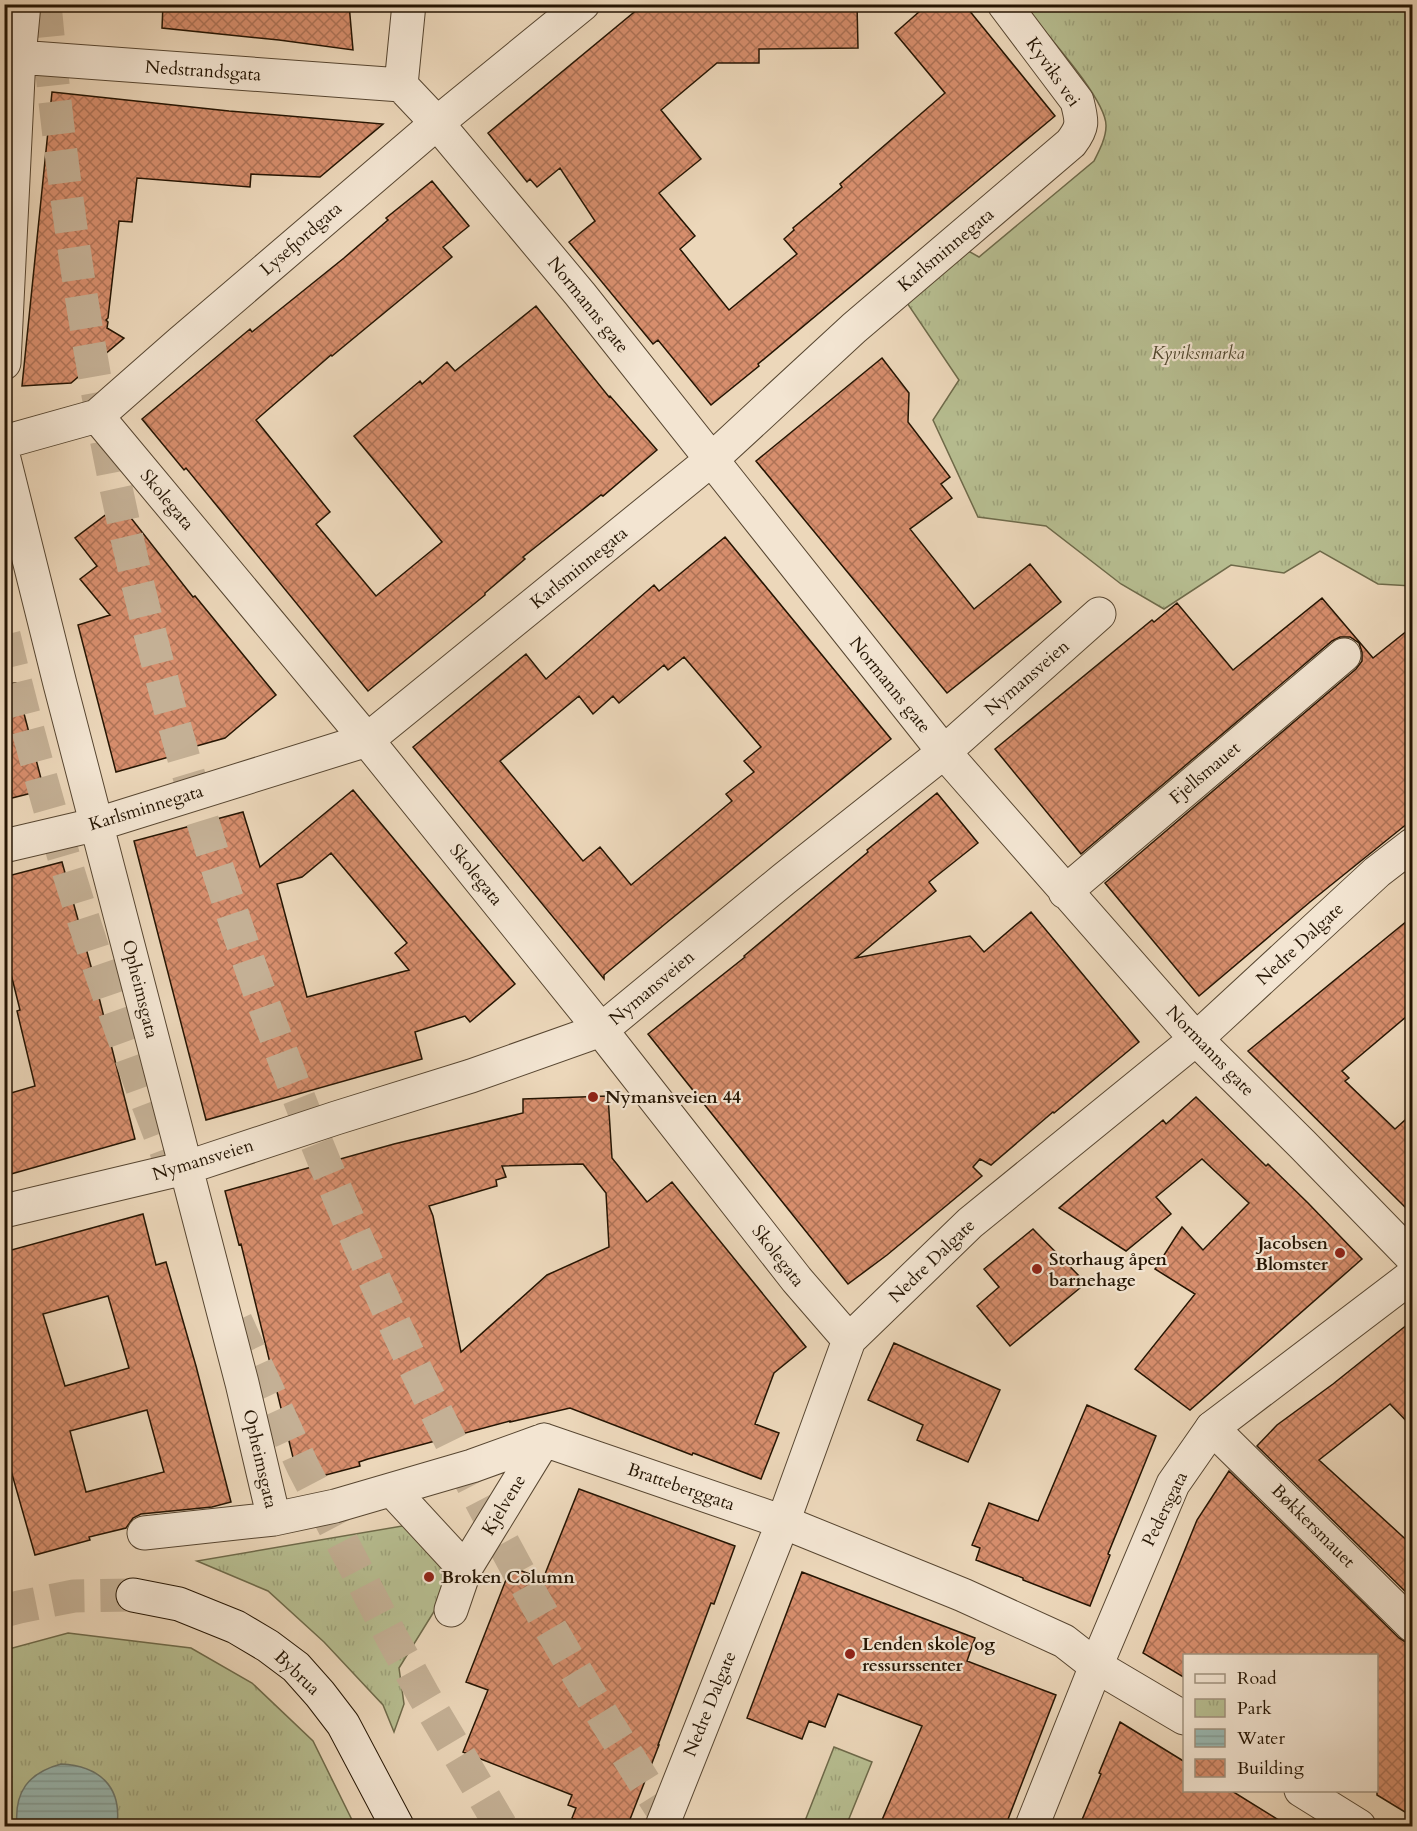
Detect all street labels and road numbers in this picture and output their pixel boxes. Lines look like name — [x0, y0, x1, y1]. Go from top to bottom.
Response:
street label: Kyviks vei — [1020, 32, 1086, 112]
street label: Nedstrandsgata — [144, 54, 262, 88]
street label: Lysefjordgata — [255, 196, 348, 282]
street label: Karlsminnegata — [893, 202, 1000, 298]
street label: Normanns gate — [541, 251, 635, 359]
street label: Skolegata — [134, 464, 200, 536]
street label: Karlsminnegata — [525, 521, 633, 615]
street label: Normanns gate — [843, 631, 937, 739]
street label: Nymansveien — [979, 634, 1075, 722]
street label: Fjellsmauet — [1164, 736, 1246, 810]
street label: Karlsminnegata — [86, 779, 207, 837]
street label: Skolegata — [443, 839, 509, 911]
street label: Nedre Dalgate — [1251, 897, 1349, 991]
street label: Opheimsgata — [116, 937, 164, 1041]
street label: Nymansveien — [604, 944, 701, 1031]
street label: Normanns gate — [1160, 1000, 1260, 1102]
street label: Nymansveien — [149, 1132, 258, 1187]
street label: Nedre Dalgate — [883, 1213, 981, 1309]
street label: Skolegata — [746, 1220, 810, 1292]
street label: Opheimsgata — [236, 1407, 284, 1511]
street label: Bratteberggata — [624, 1457, 738, 1517]
street label: Pedersgata — [1136, 1467, 1194, 1551]
street label: Kjelvene — [476, 1470, 532, 1540]
street label: Bøkkersmauet — [1266, 1479, 1361, 1574]
street label: Bybrua — [268, 1645, 326, 1701]
street label: Nedre Dalgate — [678, 1648, 742, 1760]

